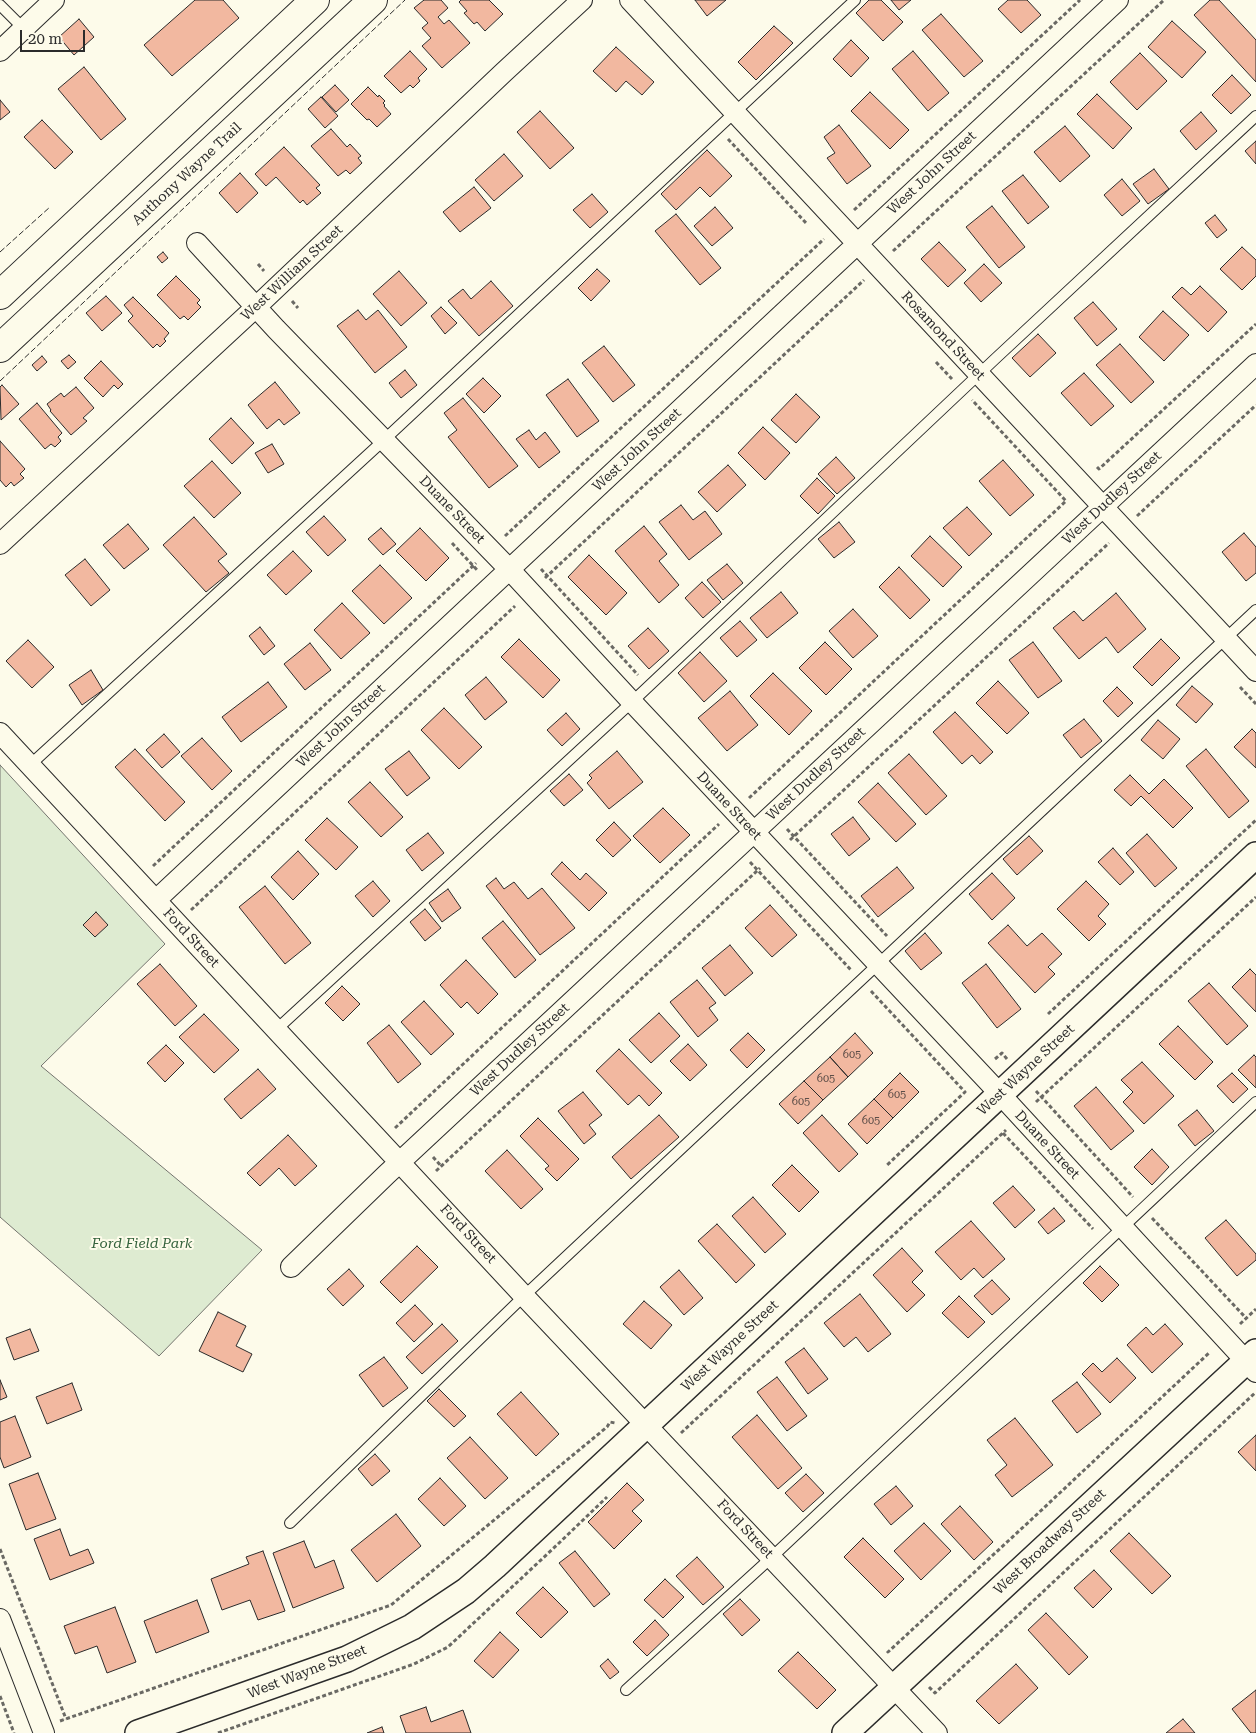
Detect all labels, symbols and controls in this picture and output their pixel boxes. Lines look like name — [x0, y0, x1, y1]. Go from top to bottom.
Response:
scale bar — [22, 20, 88, 52]
text: 20 m — [28, 30, 62, 48]
street label: Anthony Wayne Trail — [129, 119, 245, 229]
street label: West John Street — [884, 128, 980, 218]
street label: West William Street — [238, 222, 346, 324]
street label: Rosamond Street — [898, 288, 988, 384]
street label: West John Street — [589, 405, 685, 495]
street label: West Dudley Street — [1059, 448, 1165, 548]
street label: Duane Street — [416, 473, 488, 547]
street label: West John Street — [293, 681, 389, 771]
street label: West Dudley Street — [763, 724, 869, 824]
street label: Duane Street — [693, 768, 765, 844]
street label: Ford Street — [159, 905, 223, 971]
street label: West Dudley Street — [467, 1000, 573, 1100]
street label: West Wayne Street — [974, 1021, 1078, 1119]
house number: 605 — [843, 1048, 861, 1062]
house number: 605 — [817, 1072, 835, 1086]
house number: 605 — [888, 1088, 906, 1102]
house number: 605 — [792, 1095, 810, 1109]
street label: Duane Street — [1011, 1107, 1083, 1183]
house number: 605 — [862, 1114, 880, 1128]
street label: Ford Street — [436, 1201, 500, 1267]
park label: Ford Field Park — [92, 1236, 192, 1252]
street label: West Wayne Street — [678, 1297, 782, 1395]
street label: West Broadway Street — [990, 1486, 1110, 1598]
street label: Ford Street — [713, 1496, 777, 1562]
street label: West Wayne Street — [245, 1642, 369, 1702]

